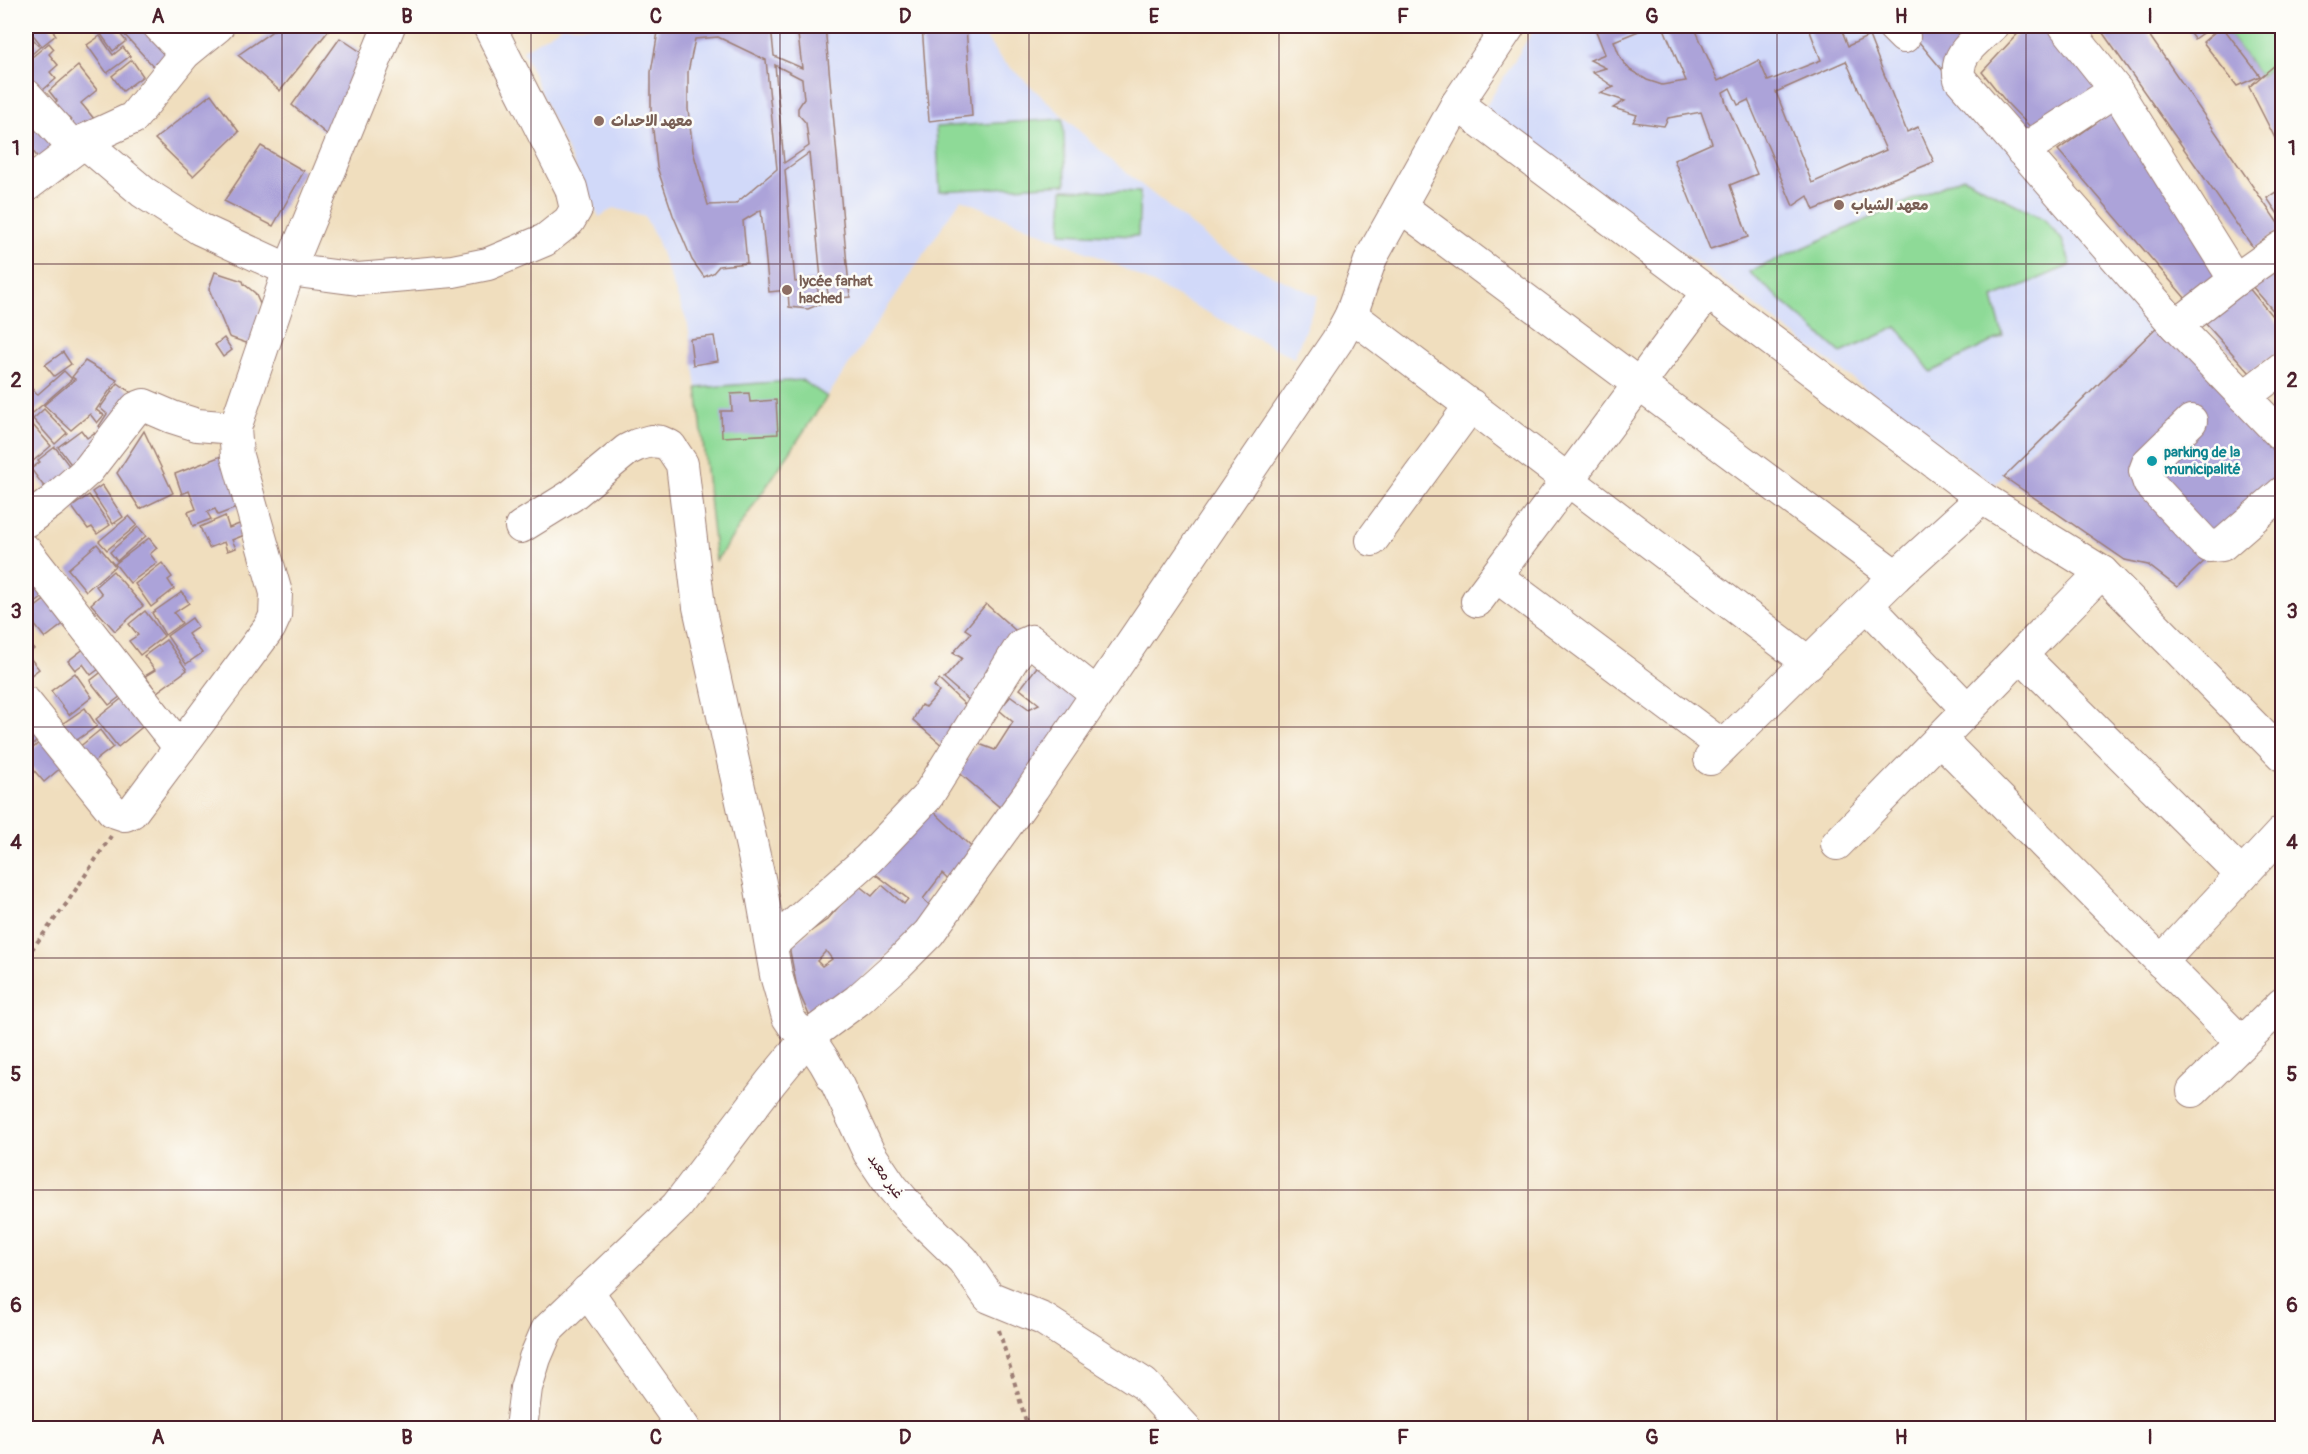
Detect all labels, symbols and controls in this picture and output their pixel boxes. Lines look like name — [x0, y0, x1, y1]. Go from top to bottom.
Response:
text: A — [152, 4, 165, 29]
text: B — [401, 4, 413, 29]
text: C — [650, 4, 662, 29]
text: D — [899, 4, 912, 29]
text: E — [1149, 4, 1160, 29]
text: F — [1397, 4, 1409, 29]
text: G — [1645, 4, 1659, 29]
text: H — [1895, 4, 1908, 29]
text: I — [2147, 4, 2153, 29]
place label: معهد الاحداث — [611, 112, 693, 131]
marker: معهد الاحداث — [592, 114, 606, 128]
text: 1 — [12, 136, 20, 161]
text: 1 — [2288, 136, 2296, 161]
place label: معهد الشياب — [1851, 196, 1929, 215]
marker: معهد الشياب — [1832, 198, 1846, 212]
place label: lycée farhat hached — [799, 272, 874, 308]
marker: lycée farhat hached — [780, 283, 794, 297]
text: 2 — [10, 368, 22, 393]
text: 2 — [2286, 368, 2298, 393]
place label: parking de la municipalité — [2164, 443, 2241, 479]
marker: parking de la municipalité — [2145, 454, 2159, 468]
text: 3 — [10, 599, 22, 624]
text: 3 — [2286, 599, 2298, 624]
text: 4 — [10, 830, 22, 855]
text: 4 — [2286, 830, 2298, 855]
text: 5 — [11, 1062, 22, 1087]
text: 5 — [2287, 1062, 2298, 1087]
street label: غير معبد — [863, 1150, 908, 1203]
text: 6 — [10, 1293, 22, 1318]
text: 6 — [2286, 1293, 2298, 1318]
text: A — [152, 1425, 165, 1450]
text: B — [401, 1425, 413, 1450]
text: C — [650, 1425, 662, 1450]
text: D — [899, 1425, 912, 1450]
text: E — [1149, 1425, 1160, 1450]
text: F — [1397, 1425, 1409, 1450]
text: G — [1645, 1425, 1659, 1450]
text: H — [1895, 1425, 1908, 1450]
text: I — [2147, 1425, 2153, 1450]

